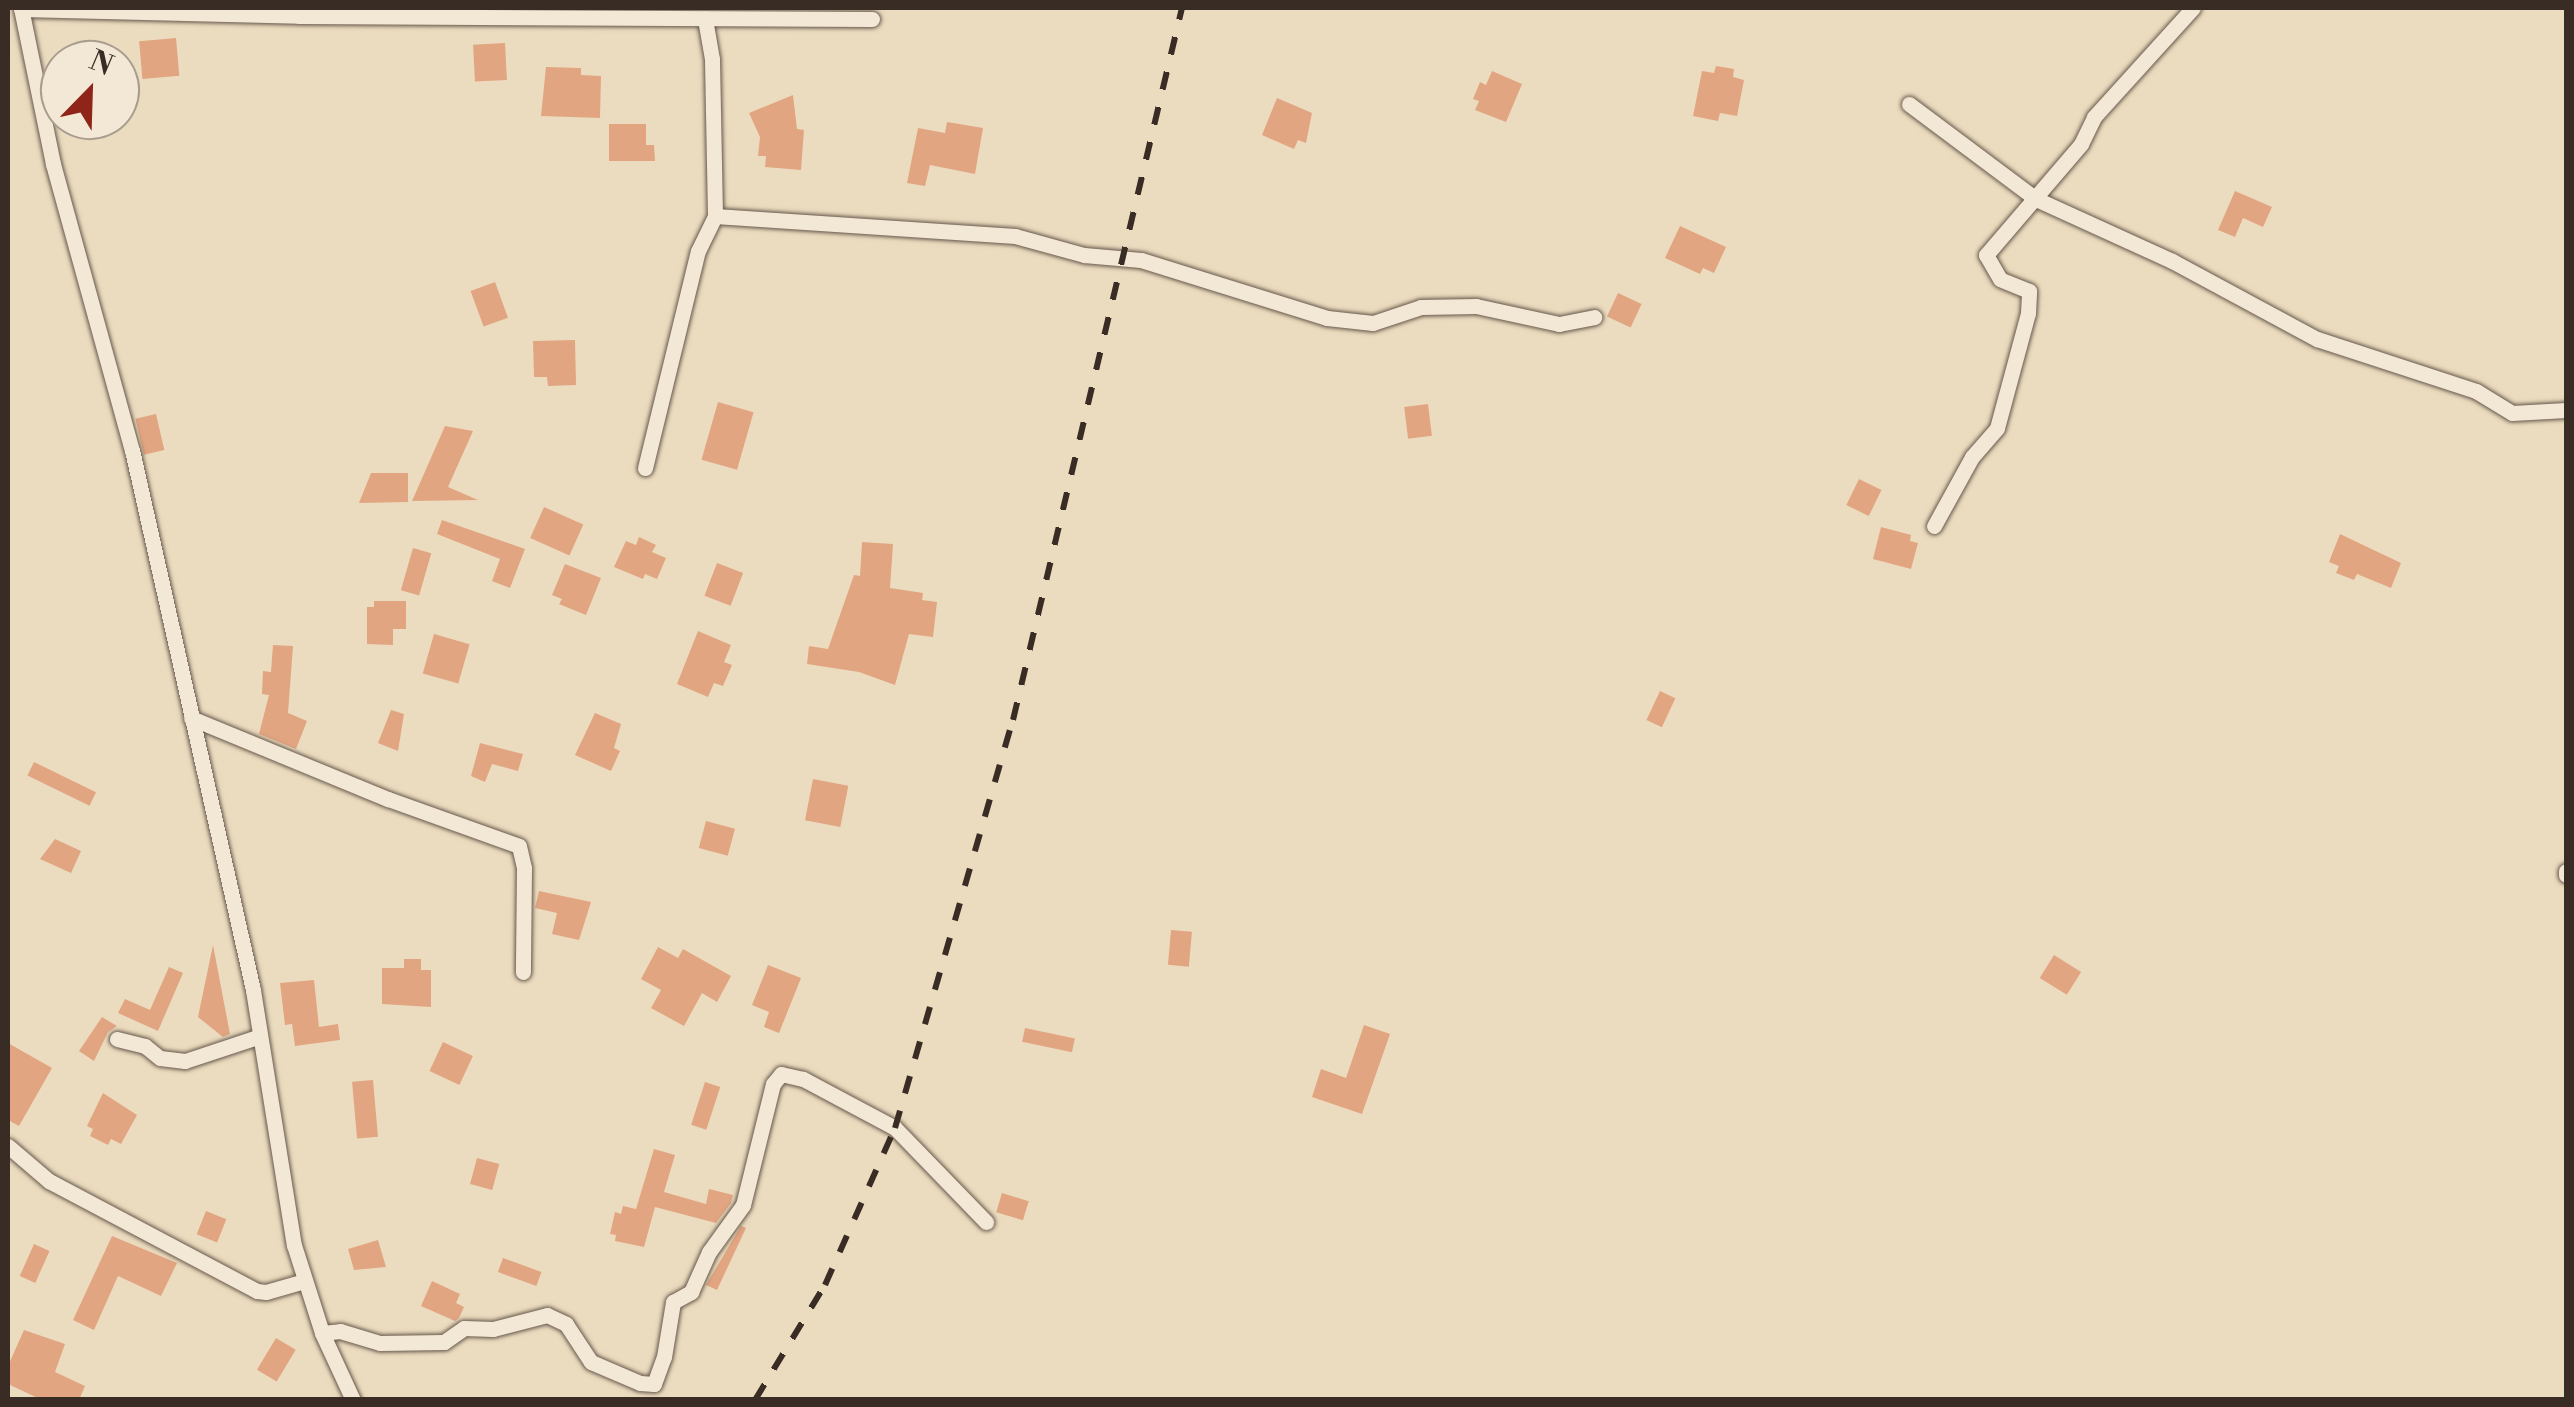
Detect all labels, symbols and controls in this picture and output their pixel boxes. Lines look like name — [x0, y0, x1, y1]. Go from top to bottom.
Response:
north arrow — [40, 40, 140, 140]
text: N — [84, 43, 118, 84]

